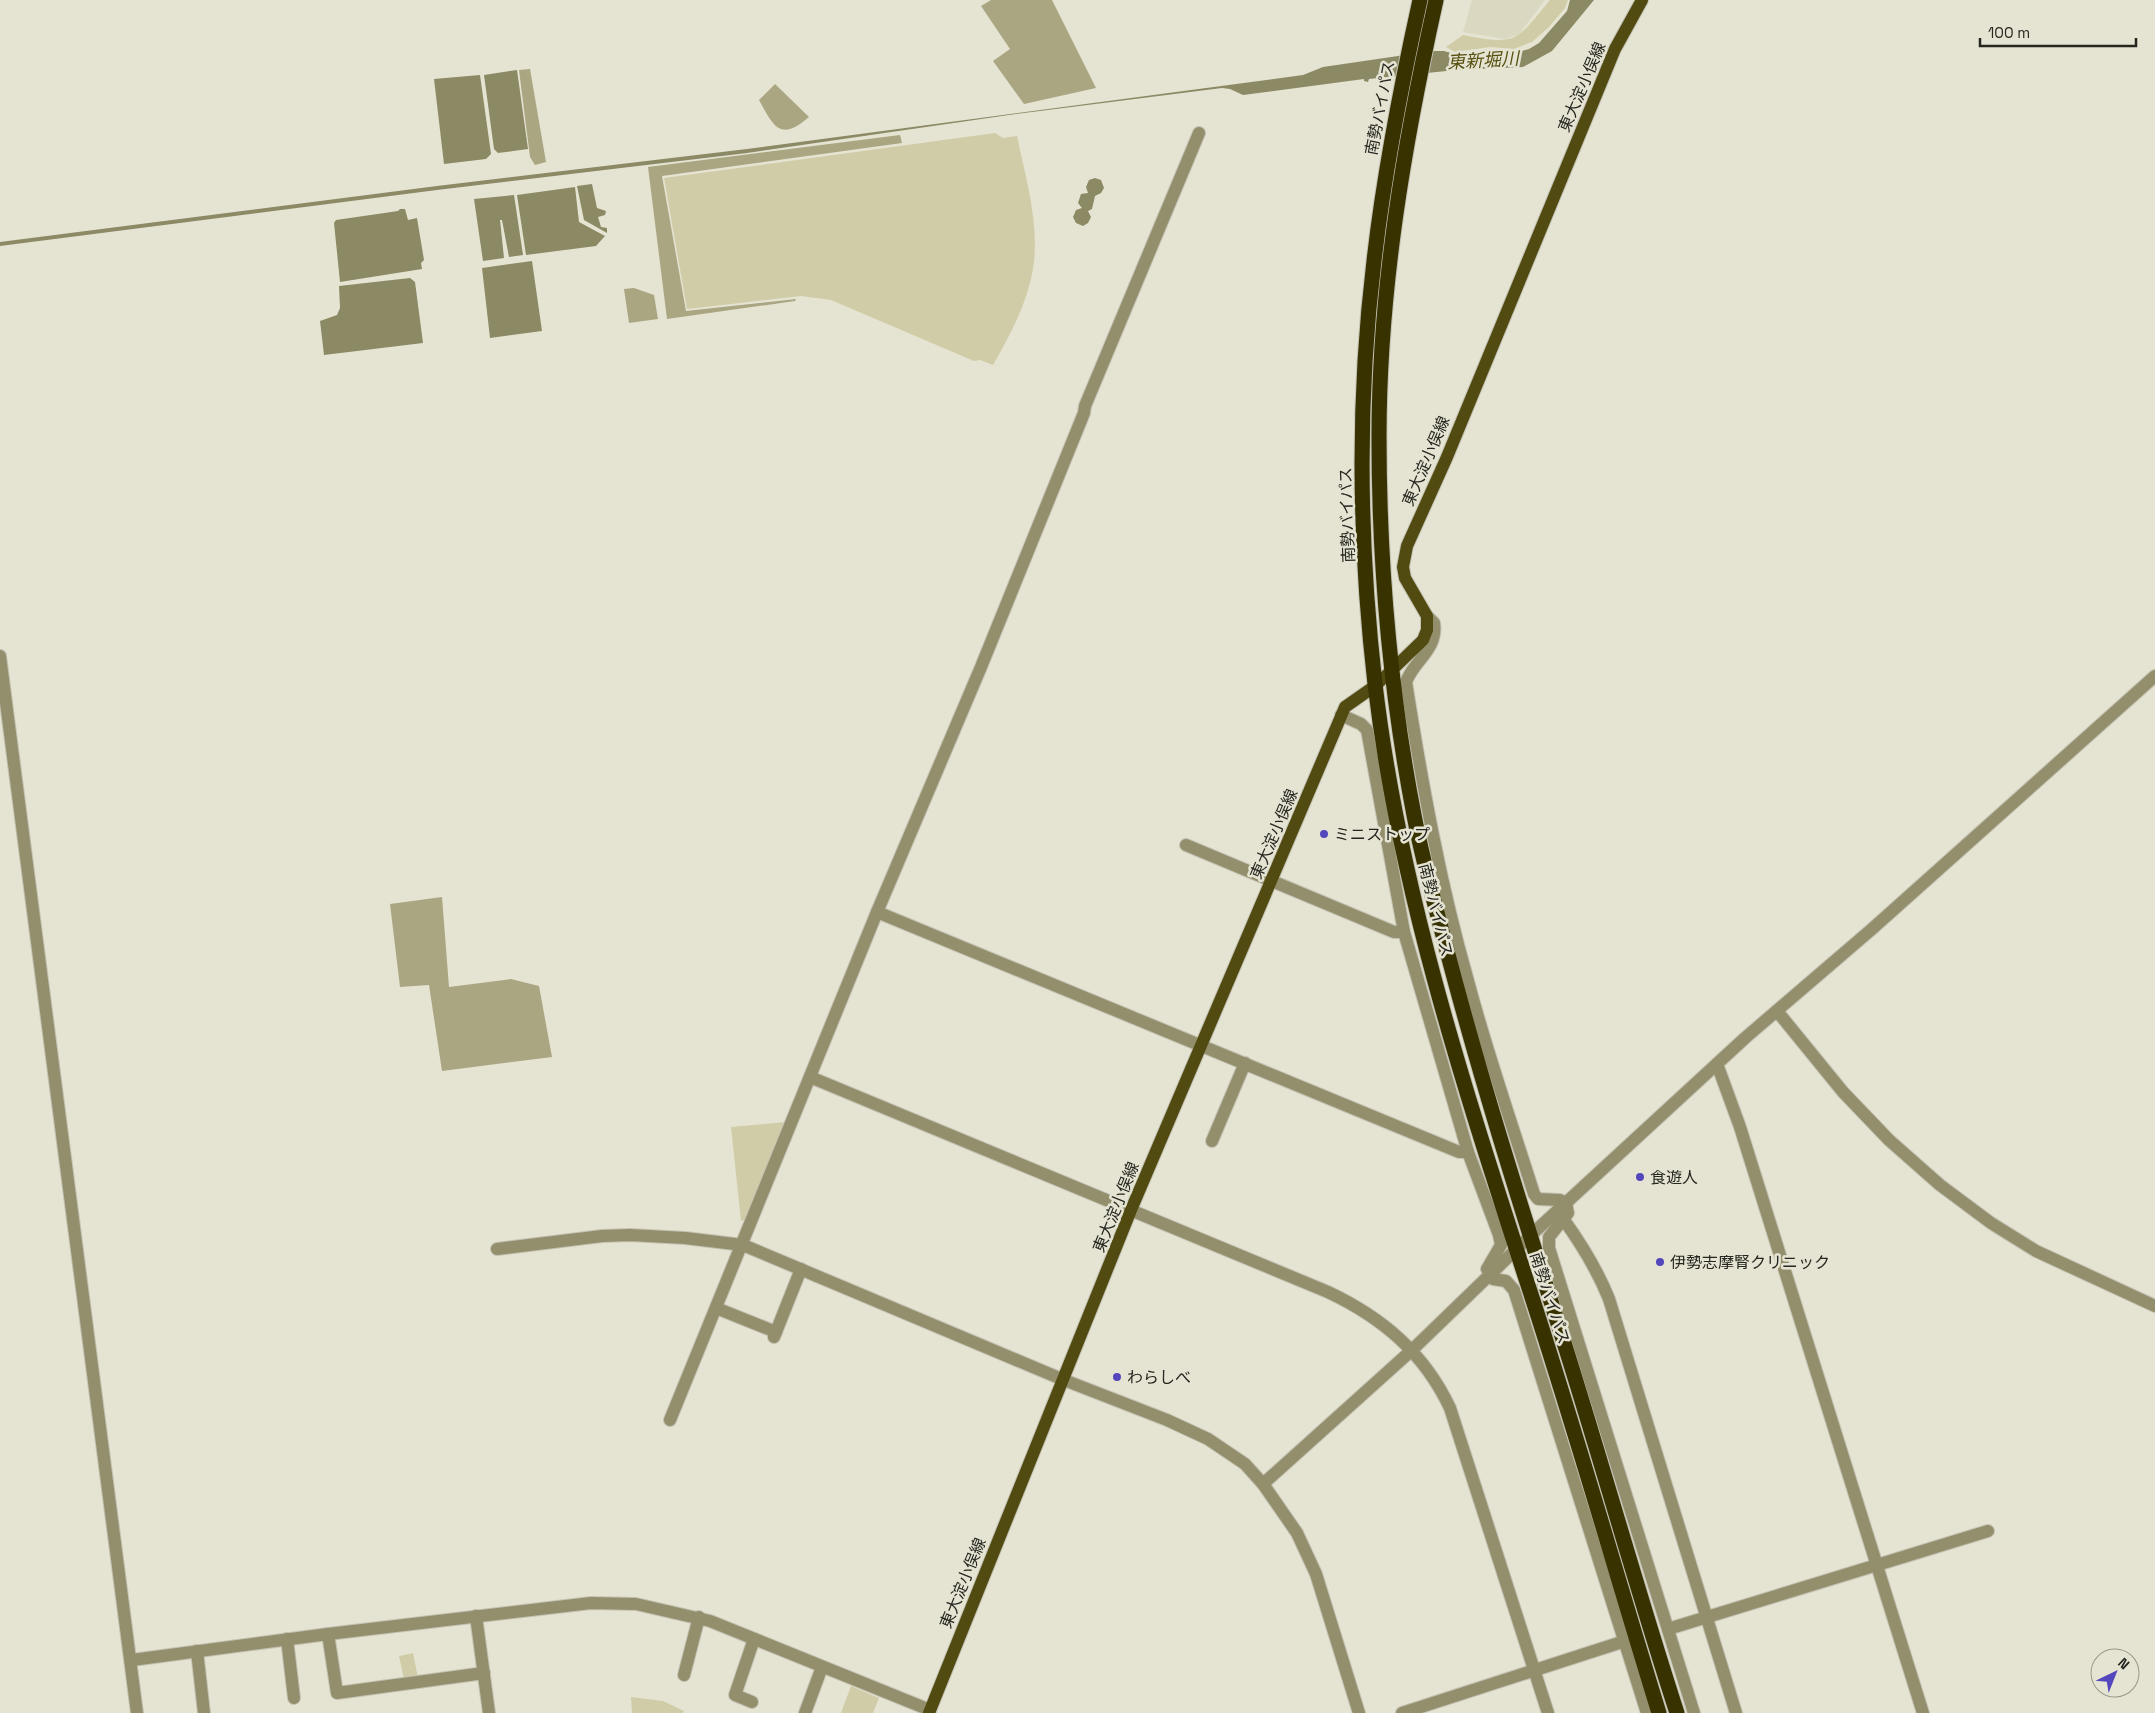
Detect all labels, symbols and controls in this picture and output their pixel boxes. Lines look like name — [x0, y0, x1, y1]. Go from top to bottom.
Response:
scale bar — [1980, 15, 2136, 47]
text: 100 m — [1988, 23, 2030, 42]
street label: 東大淀小俣線 — [1554, 39, 1610, 135]
water label: 東新堀川 — [1446, 47, 1522, 73]
street label: 南勢バイパス — [1361, 59, 1399, 157]
street label: 東大淀小俣線 — [1398, 413, 1454, 509]
street label: 南勢バイパス — [1335, 467, 1359, 563]
street label: 東大淀小俣線 — [1246, 786, 1302, 882]
place label: ミニストップ — [1334, 824, 1430, 845]
marker: ミニストップ — [1318, 828, 1330, 840]
street label: 南勢バイパス — [1414, 861, 1458, 959]
street label: 東大淀小俣線 — [1088, 1159, 1144, 1255]
place label: 食遊人 — [1650, 1167, 1698, 1188]
marker: 食遊人 — [1634, 1171, 1646, 1183]
street label: 南勢バイパス — [1525, 1249, 1575, 1347]
place label: 伊勢志摩腎クリニック — [1670, 1252, 1830, 1273]
marker: 伊勢志摩腎クリニック — [1654, 1256, 1666, 1268]
place label: わらしべ — [1127, 1367, 1191, 1388]
marker: わらしべ — [1111, 1371, 1123, 1383]
street label: 東大淀小俣線 — [935, 1535, 991, 1631]
north arrow — [2090, 1648, 2140, 1698]
text: N — [2114, 1654, 2133, 1673]

